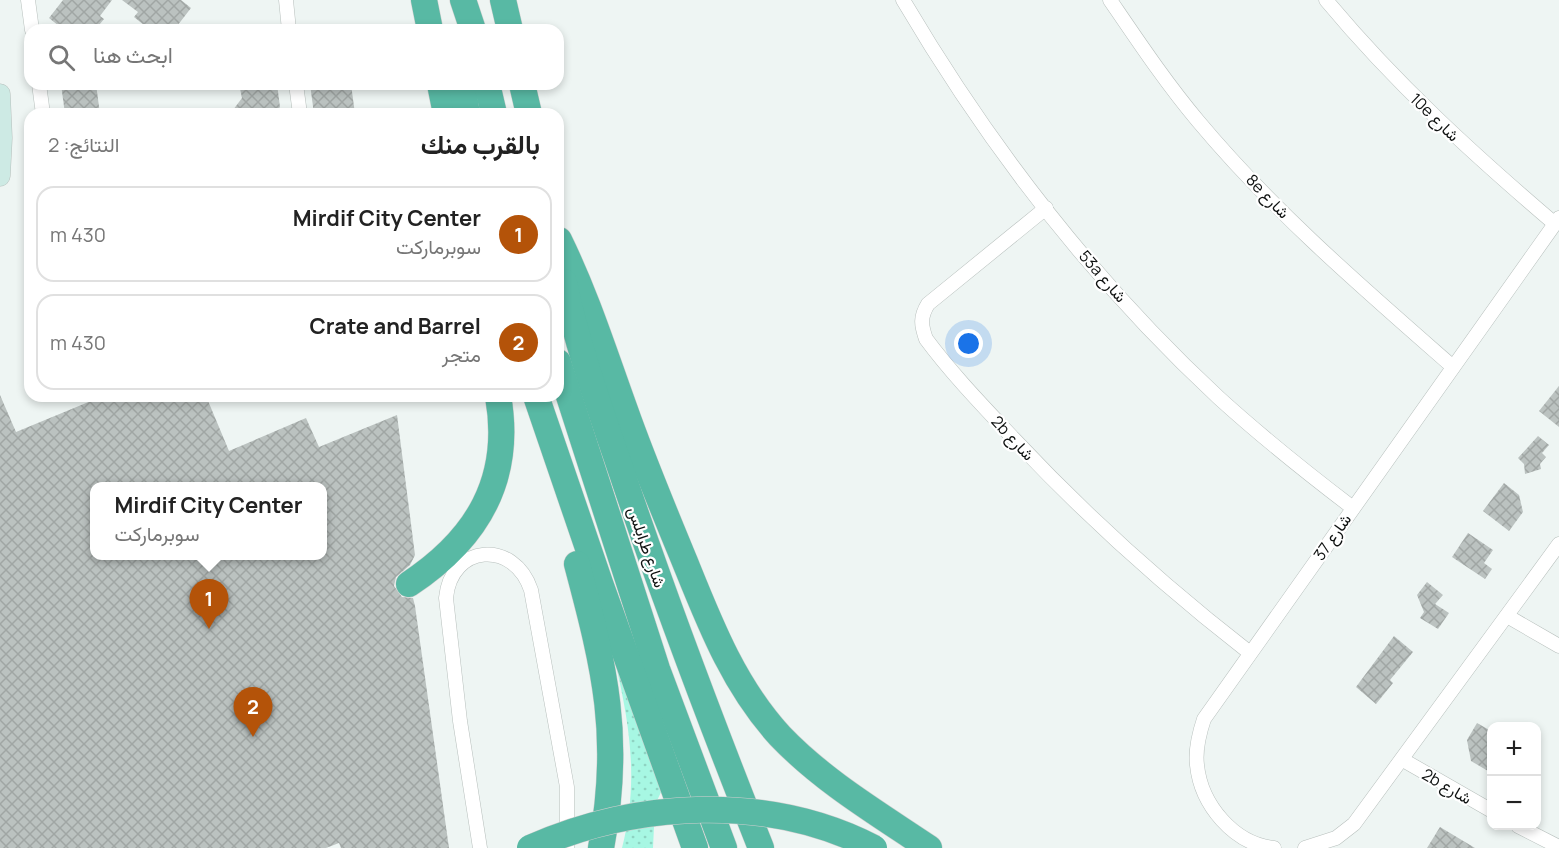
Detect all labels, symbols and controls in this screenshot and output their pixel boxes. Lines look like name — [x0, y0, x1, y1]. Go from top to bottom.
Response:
search box — [24, 24, 564, 90]
text: ابحث هنا — [93, 40, 173, 70]
icon: search — [45, 41, 78, 74]
street label: 10e شارع — [1405, 88, 1464, 147]
text: بالقرب منك — [421, 126, 540, 162]
text: النتائج: 2 — [48, 131, 119, 158]
street label: 8e شارع — [1241, 169, 1295, 224]
text: Mirdif City Center — [293, 203, 481, 233]
text: 430 m — [50, 221, 106, 248]
text: 1 — [514, 221, 523, 248]
text: سوبرماركت — [396, 233, 481, 260]
street label: 53a شارع — [1073, 245, 1132, 307]
text: Crate and Barrel — [309, 311, 481, 341]
text: 430 m — [50, 329, 106, 356]
text: 2 — [513, 329, 524, 356]
your location — [954, 329, 983, 358]
text: متجر — [442, 341, 481, 368]
street label: 2b شارع — [986, 411, 1039, 466]
popup — [90, 482, 327, 560]
text: Mirdif City Center — [114, 490, 303, 520]
street label: شارع طرابلس — [622, 504, 671, 591]
street label: شارع 37 — [1308, 509, 1357, 565]
text: سوبرماركت — [114, 520, 199, 547]
pin: 1 — [190, 580, 228, 629]
pin: 2 — [234, 688, 272, 737]
map controls — [1487, 722, 1541, 830]
button: + — [1487, 722, 1541, 776]
street label: 2b شارع — [1418, 763, 1476, 810]
button: − — [1487, 776, 1541, 830]

